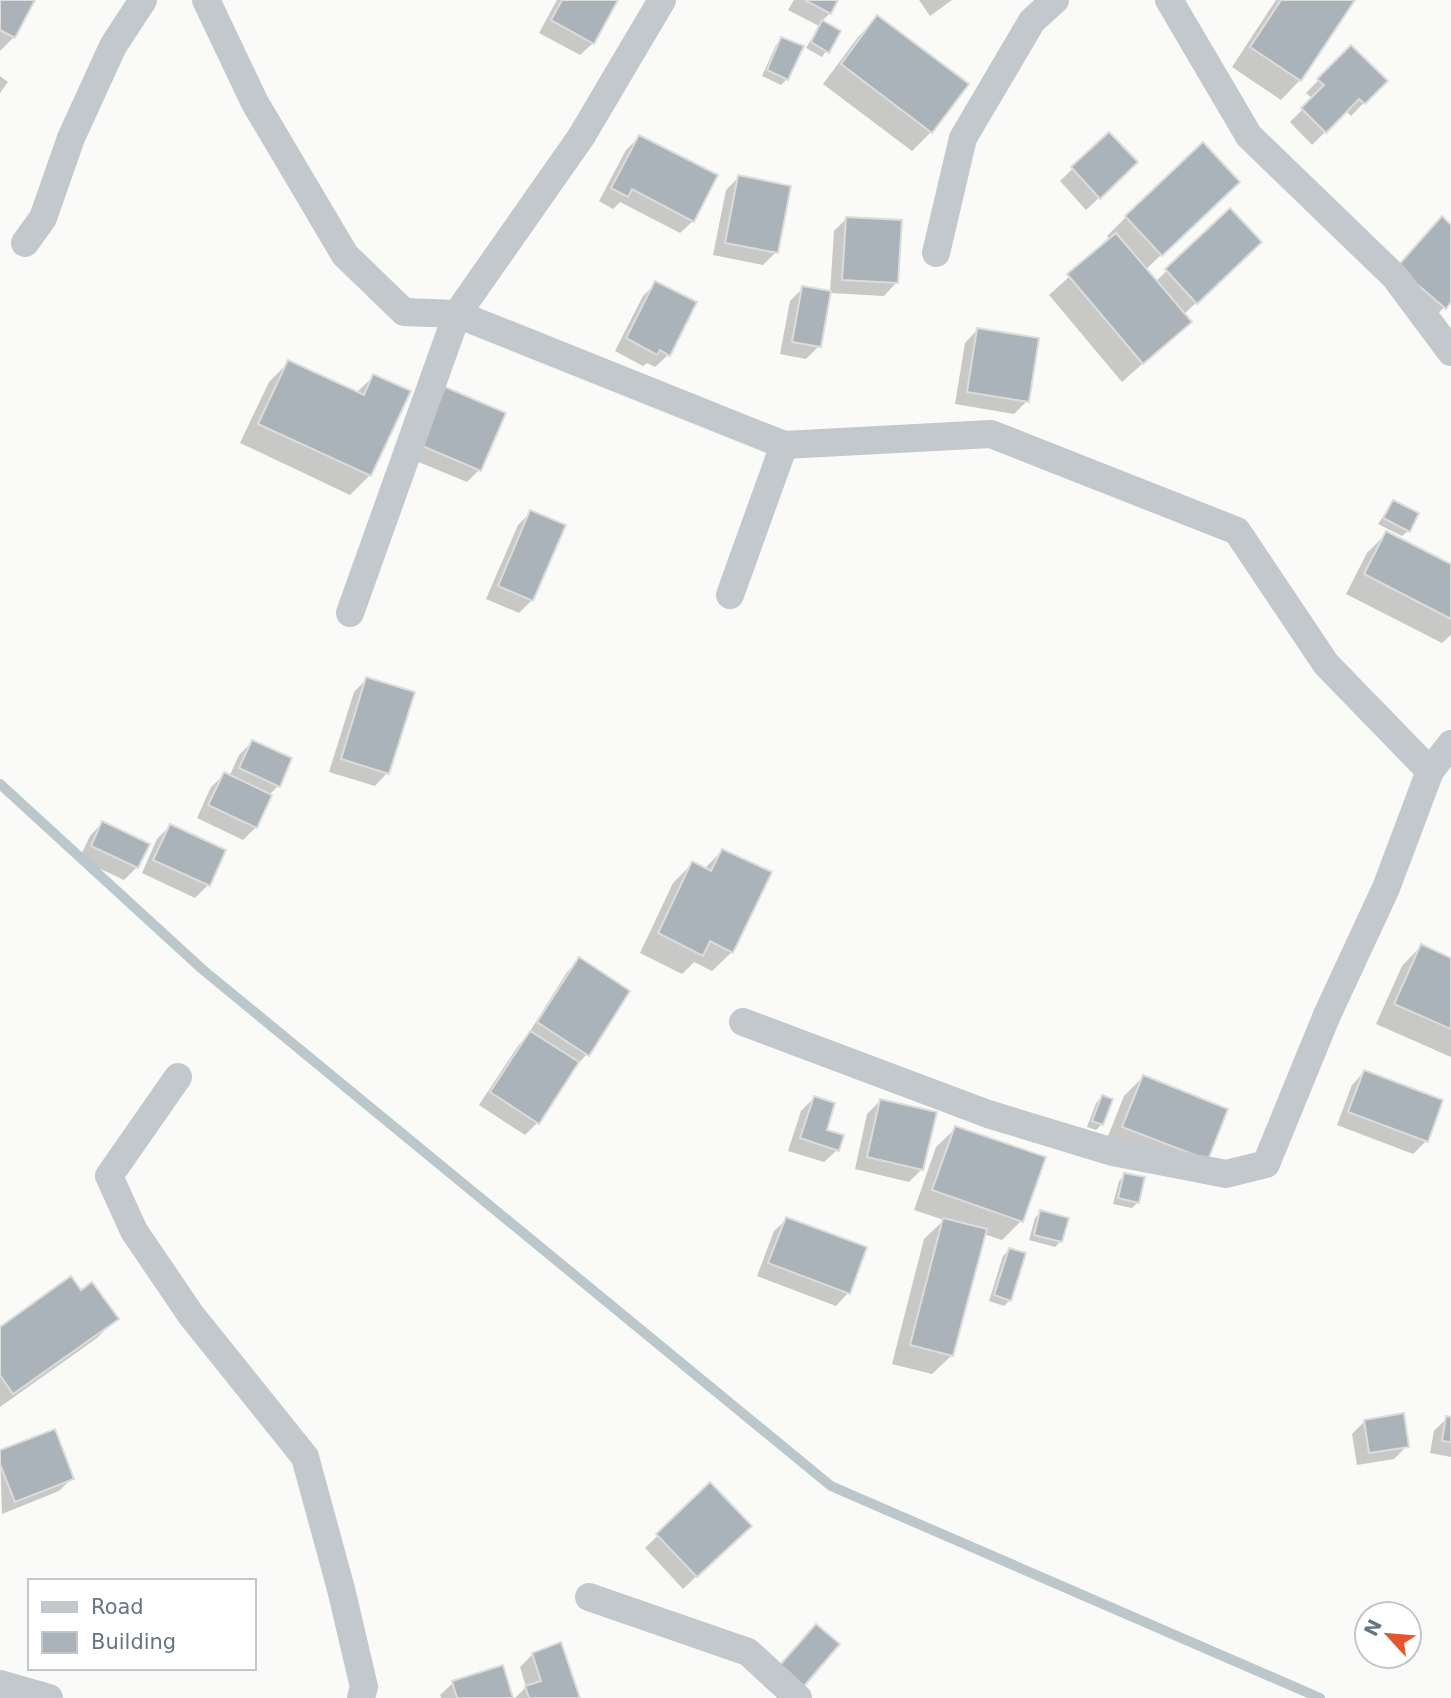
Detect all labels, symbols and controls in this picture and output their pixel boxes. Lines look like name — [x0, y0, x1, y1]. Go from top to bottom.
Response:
legend — [28, 1579, 256, 1670]
text: Road — [91, 1595, 144, 1619]
north arrow — [1353, 1600, 1423, 1670]
text: N — [1359, 1616, 1386, 1640]
text: Building — [91, 1630, 176, 1654]

